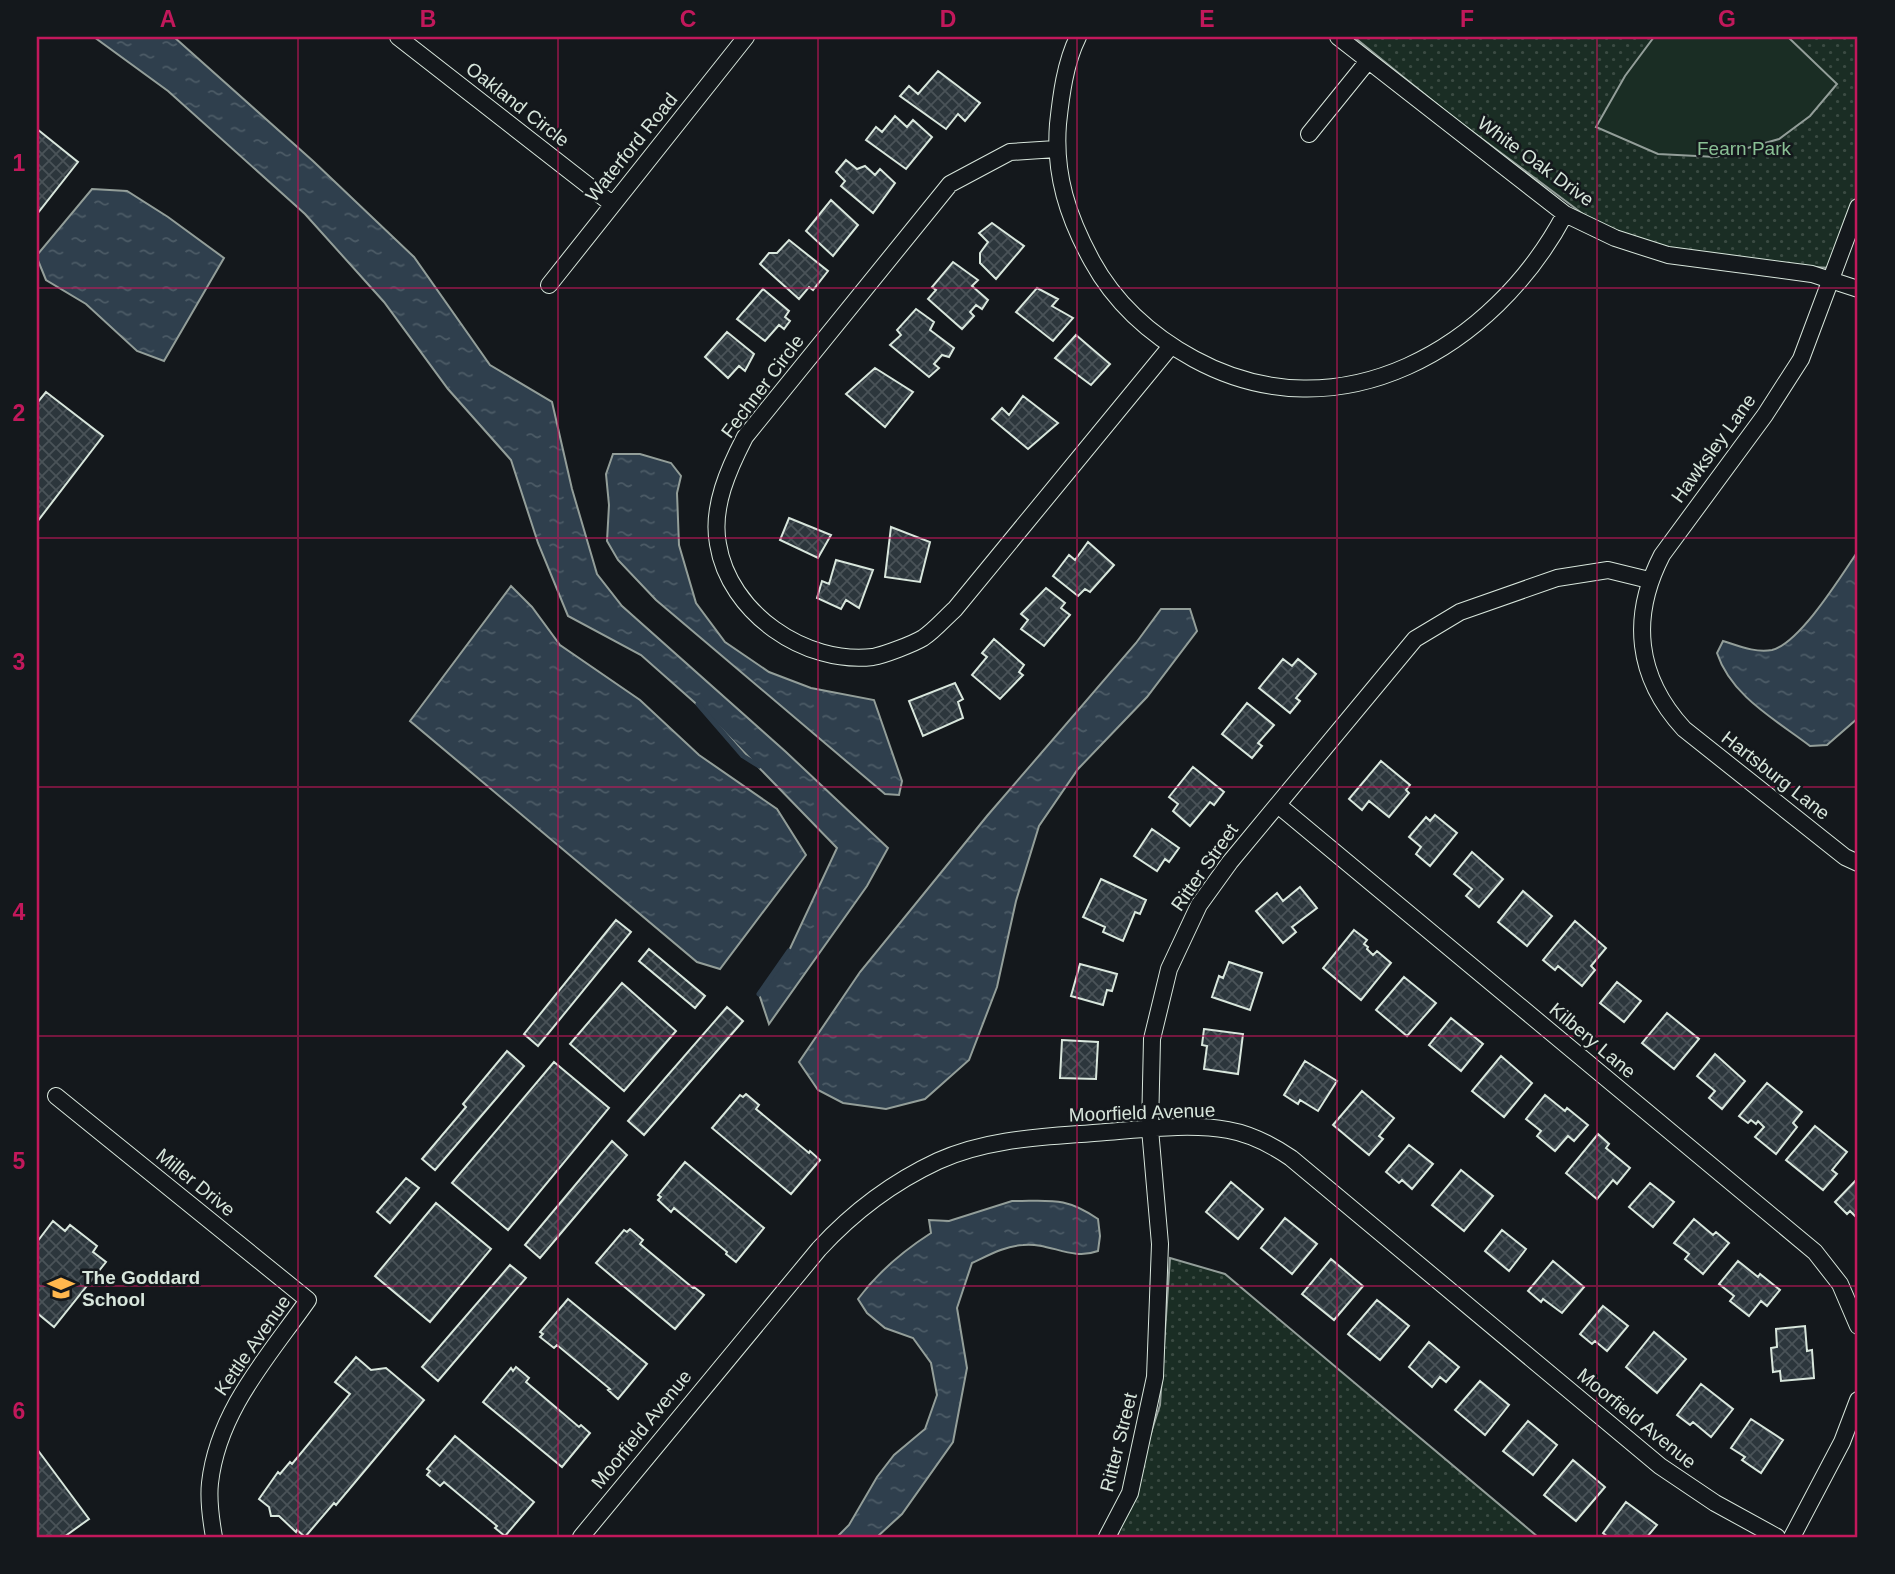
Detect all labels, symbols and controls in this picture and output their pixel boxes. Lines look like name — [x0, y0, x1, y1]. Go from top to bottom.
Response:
text: A — [160, 6, 176, 32]
text: B — [420, 6, 436, 32]
text: C — [680, 6, 696, 32]
text: D — [940, 6, 956, 32]
text: E — [1199, 6, 1215, 32]
text: F — [1460, 6, 1474, 32]
text: G — [1718, 6, 1736, 32]
street label: Oakland Circle — [462, 58, 573, 151]
street label: Waterford Road — [581, 89, 682, 206]
street label: White Oak Drive — [1474, 112, 1598, 211]
park label: Fearn Park — [1697, 138, 1791, 159]
text: 1 — [13, 150, 26, 176]
street label: Fechner Circle — [717, 331, 808, 442]
street label: Hawksley Lane — [1667, 390, 1760, 507]
text: 2 — [13, 400, 25, 426]
text: 3 — [13, 649, 25, 675]
street label: Hartsburg Lane — [1718, 727, 1834, 824]
street label: Ritter Street — [1167, 819, 1242, 915]
text: 4 — [13, 899, 26, 925]
street label: Kilbery Lane — [1545, 998, 1640, 1082]
street label: Moorfield Avenue — [1068, 1099, 1216, 1126]
street label: Miller Drive — [152, 1144, 239, 1220]
text: 5 — [13, 1148, 26, 1174]
place label: The Goddard School — [82, 1267, 200, 1310]
school or university icon: The Goddard School — [46, 1273, 76, 1303]
street label: Kettle Avenue — [210, 1291, 295, 1399]
street label: Moorfield Avenue — [1573, 1364, 1700, 1473]
street label: Moorfield Avenue — [587, 1366, 696, 1493]
street label: Ritter Street — [1096, 1390, 1141, 1494]
text: 6 — [13, 1398, 25, 1424]

